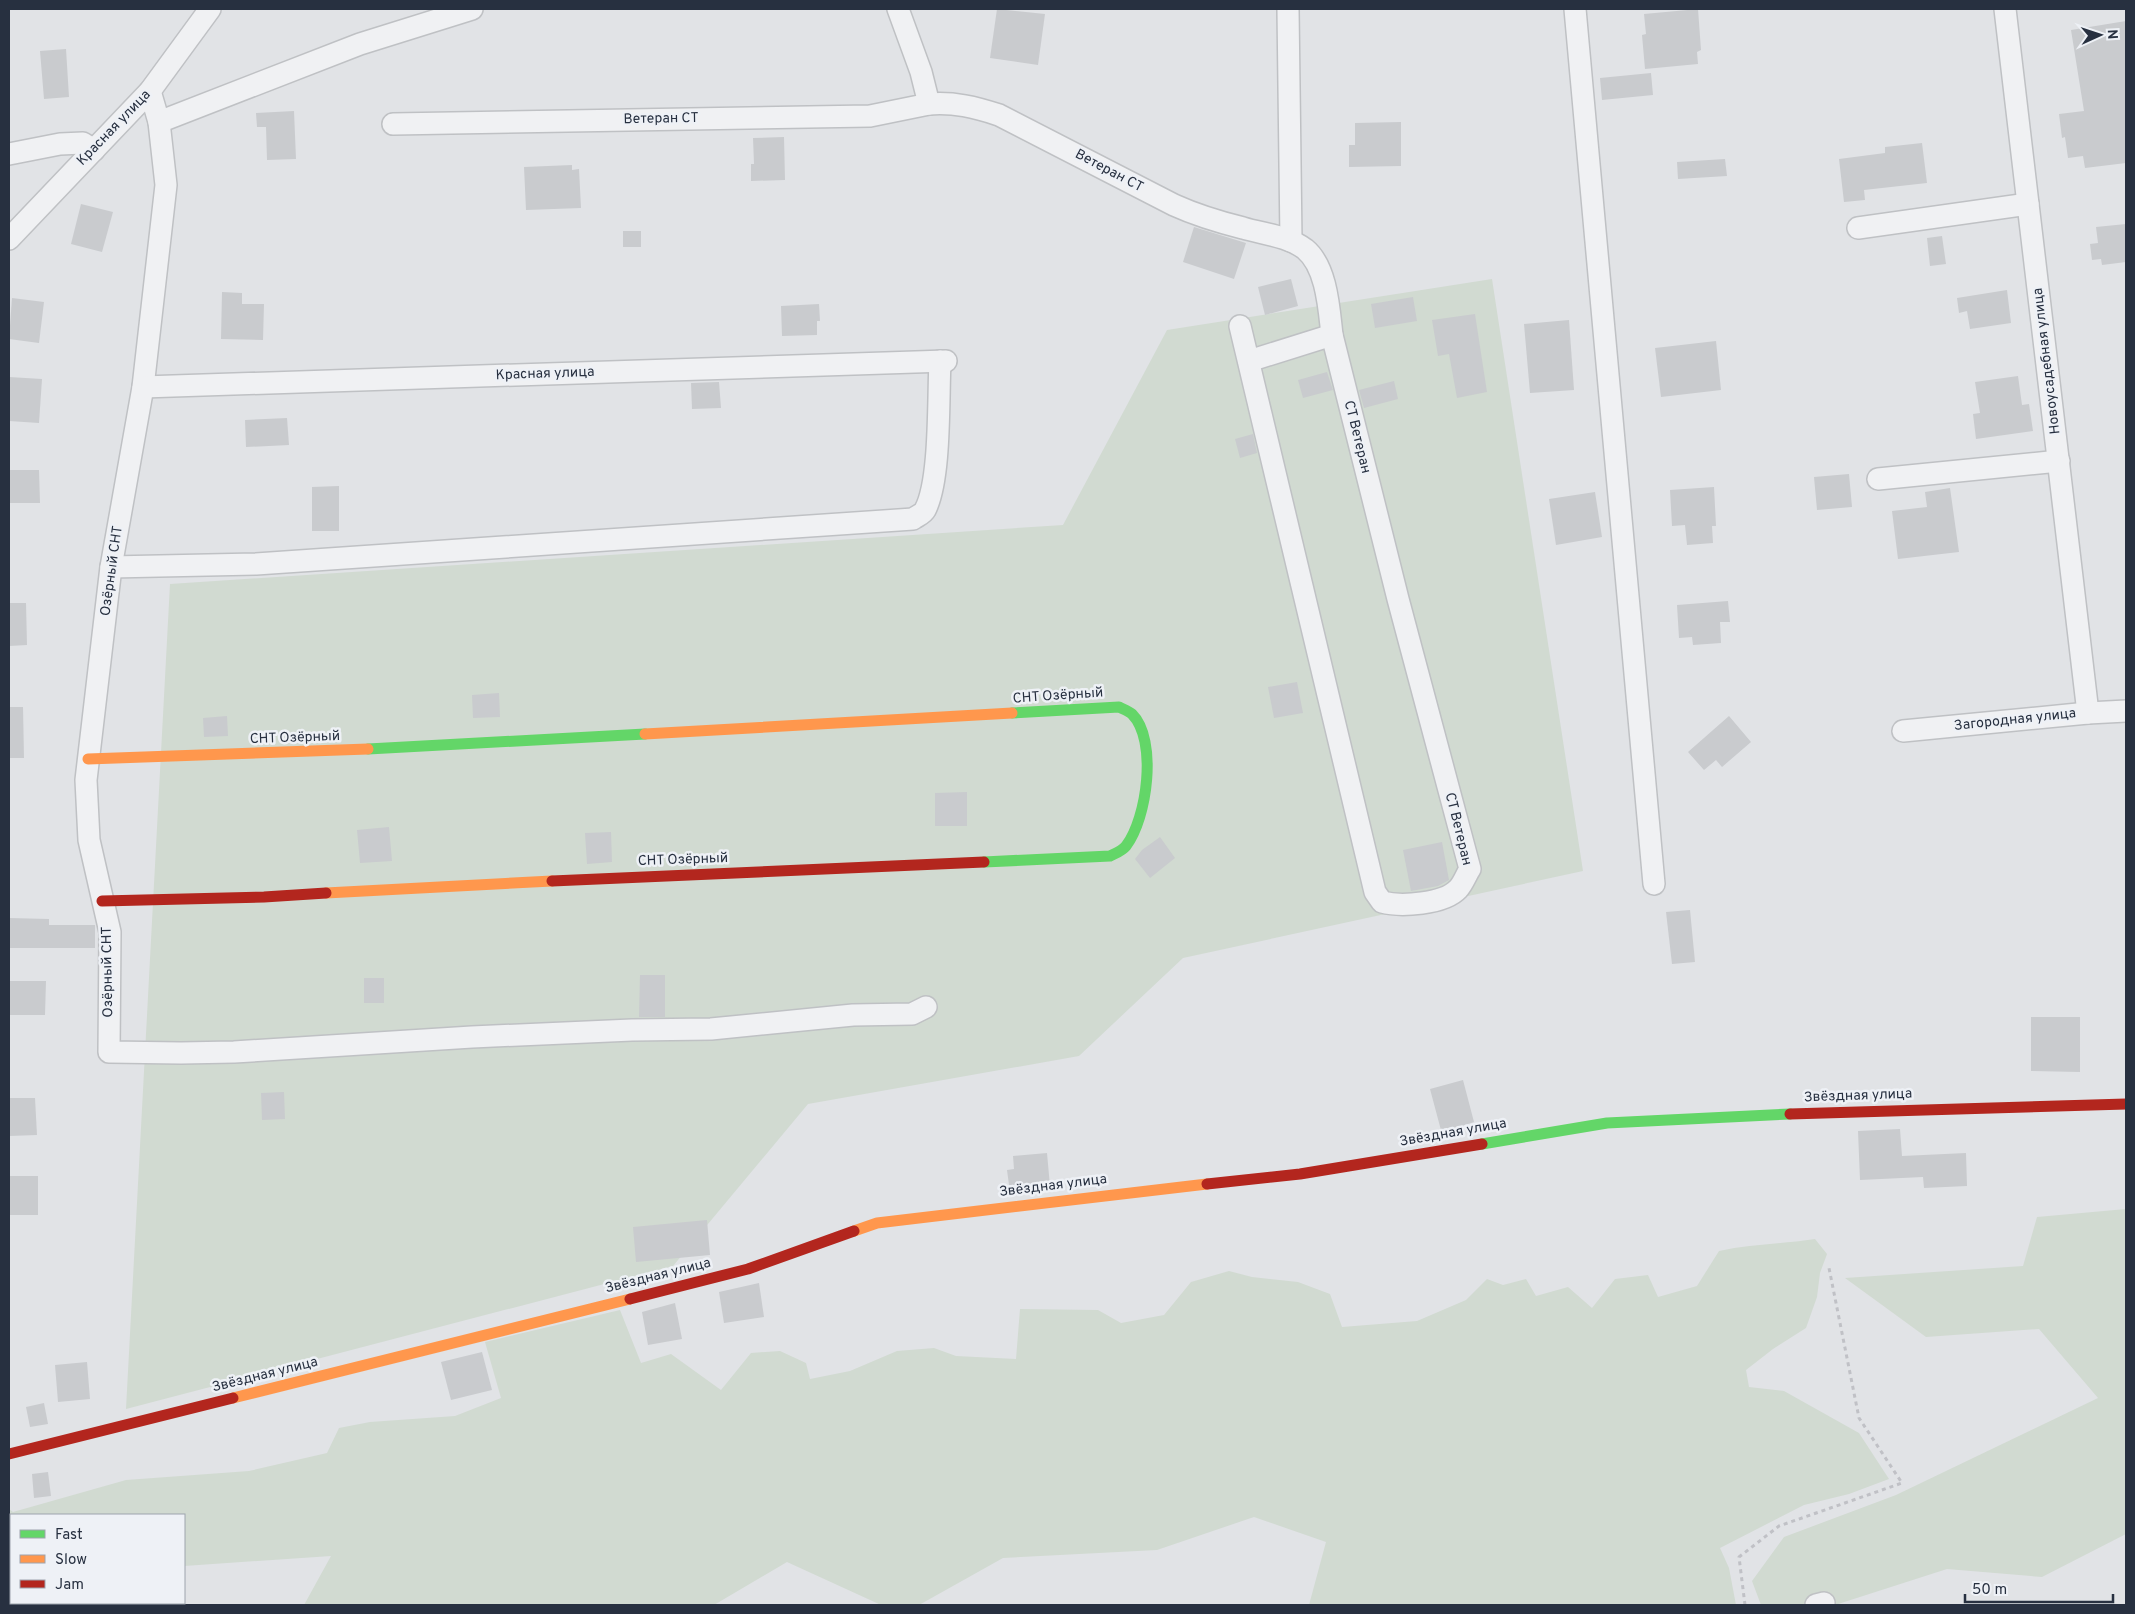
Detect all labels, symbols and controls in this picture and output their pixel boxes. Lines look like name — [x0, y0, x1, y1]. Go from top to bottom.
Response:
north arrow — [2075, 10, 2125, 60]
text: N — [2103, 29, 2120, 40]
street label: Красная улица — [74, 87, 154, 169]
street label: Ветеран СТ — [623, 110, 699, 128]
street label: Ветеран СТ — [1072, 146, 1146, 196]
street label: Новоусадебная улица — [2030, 287, 2064, 435]
street label: Красная улица — [495, 364, 595, 384]
street label: СТ Ветеран — [1340, 399, 1374, 475]
street label: Озёрный СНТ — [97, 525, 127, 617]
street label: СНТ Озёрный — [1012, 684, 1104, 708]
street label: Загородная улица — [1953, 705, 2077, 735]
street label: СНТ Озёрный — [249, 728, 341, 748]
street label: СТ Ветеран — [1441, 791, 1475, 867]
street label: СНТ Озёрный — [637, 850, 729, 870]
street label: Озёрный СНТ — [99, 926, 117, 1018]
street label: Звёздная улица — [1804, 1086, 1912, 1106]
street label: Звёздная улица — [1398, 1115, 1508, 1151]
street label: Звёздная улица — [998, 1171, 1108, 1201]
street label: Звёздная улица — [603, 1255, 713, 1297]
street label: Звёздная улица — [210, 1354, 320, 1396]
legend — [10, 1514, 185, 1604]
text: Fast — [55, 1526, 83, 1545]
text: Slow — [55, 1551, 87, 1570]
scale bar — [1965, 1572, 2112, 1604]
text: Jam — [55, 1576, 84, 1595]
text: 50 m — [1972, 1581, 2007, 1600]

